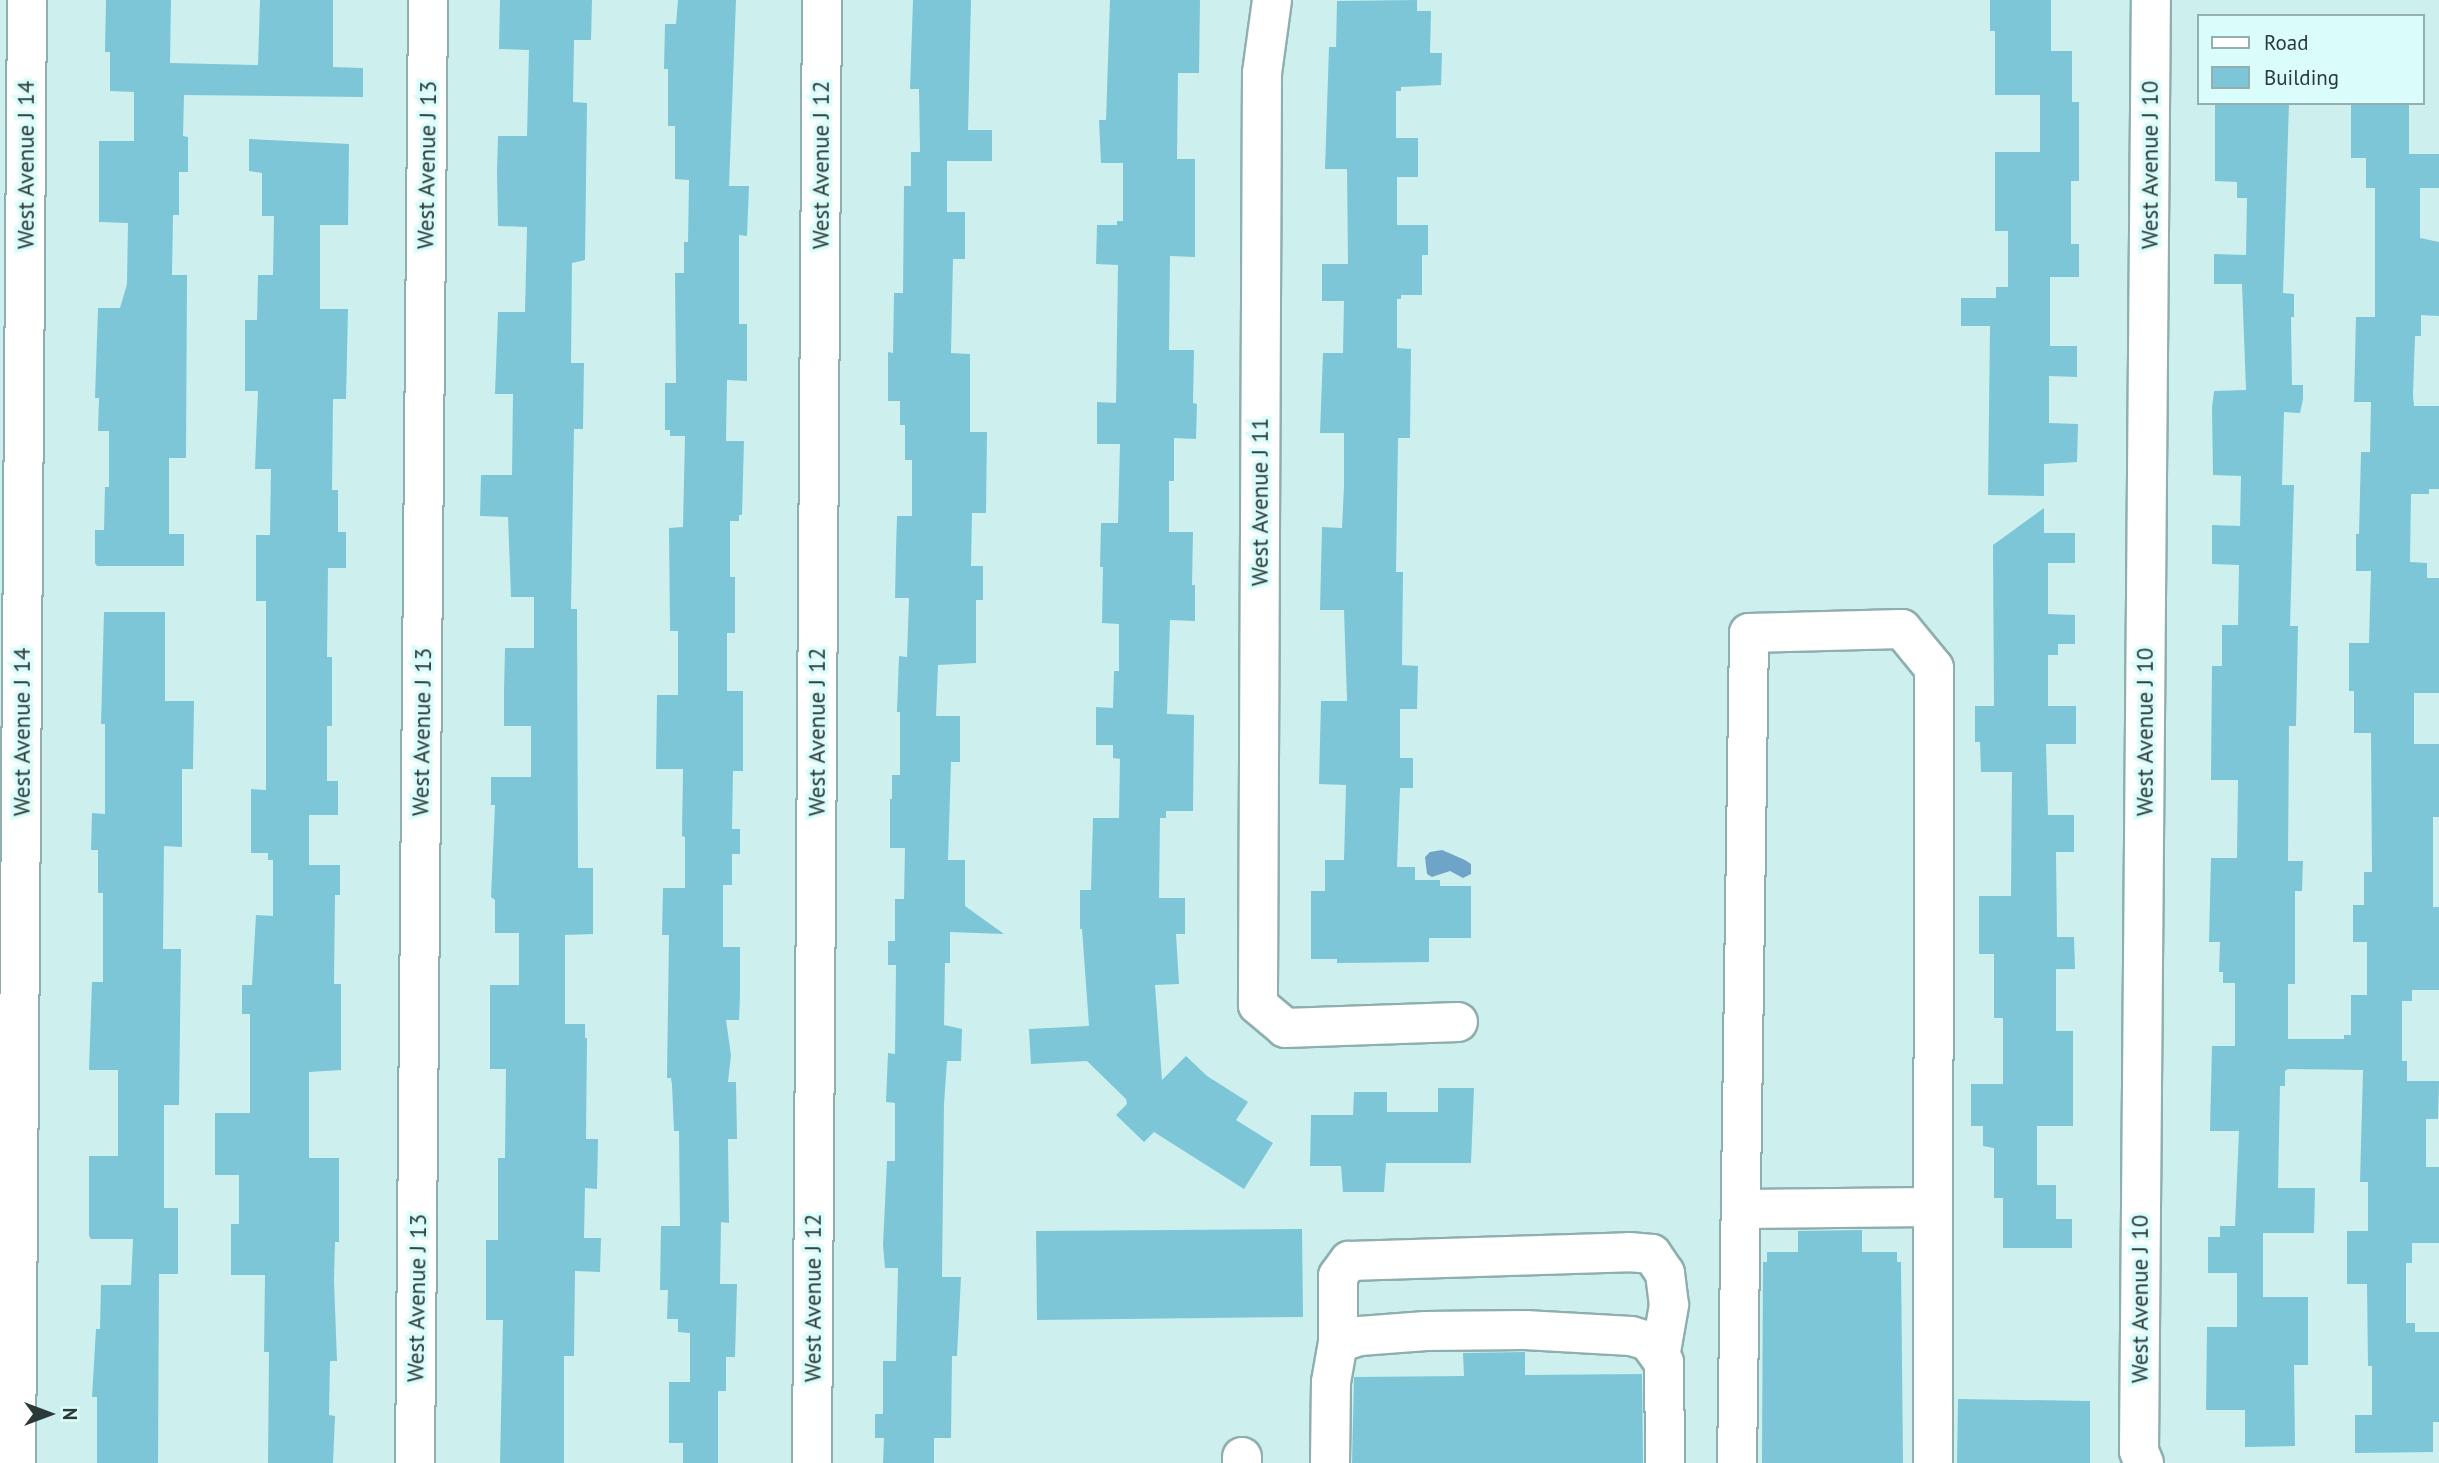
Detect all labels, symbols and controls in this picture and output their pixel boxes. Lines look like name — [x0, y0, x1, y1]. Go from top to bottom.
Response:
legend — [2198, 14, 2425, 105]
text: Road — [2264, 29, 2308, 56]
text: Building — [2264, 64, 2339, 91]
street label: West Avenue J 14 — [12, 80, 40, 250]
street label: West Avenue J 13 — [412, 80, 442, 250]
street label: West Avenue J 12 — [807, 80, 835, 250]
street label: West Avenue J 10 — [2136, 80, 2164, 250]
street label: West Avenue J 11 — [1246, 417, 1274, 587]
street label: West Avenue J 14 — [8, 647, 36, 817]
street label: West Avenue J 13 — [407, 647, 437, 817]
street label: West Avenue J 12 — [803, 647, 831, 817]
street label: West Avenue J 10 — [2131, 647, 2159, 817]
street label: West Avenue J 13 — [402, 1213, 432, 1383]
street label: West Avenue J 12 — [799, 1213, 827, 1383]
street label: West Avenue J 10 — [2126, 1214, 2154, 1384]
north arrow — [14, 1379, 84, 1449]
text: N — [58, 1408, 82, 1420]

